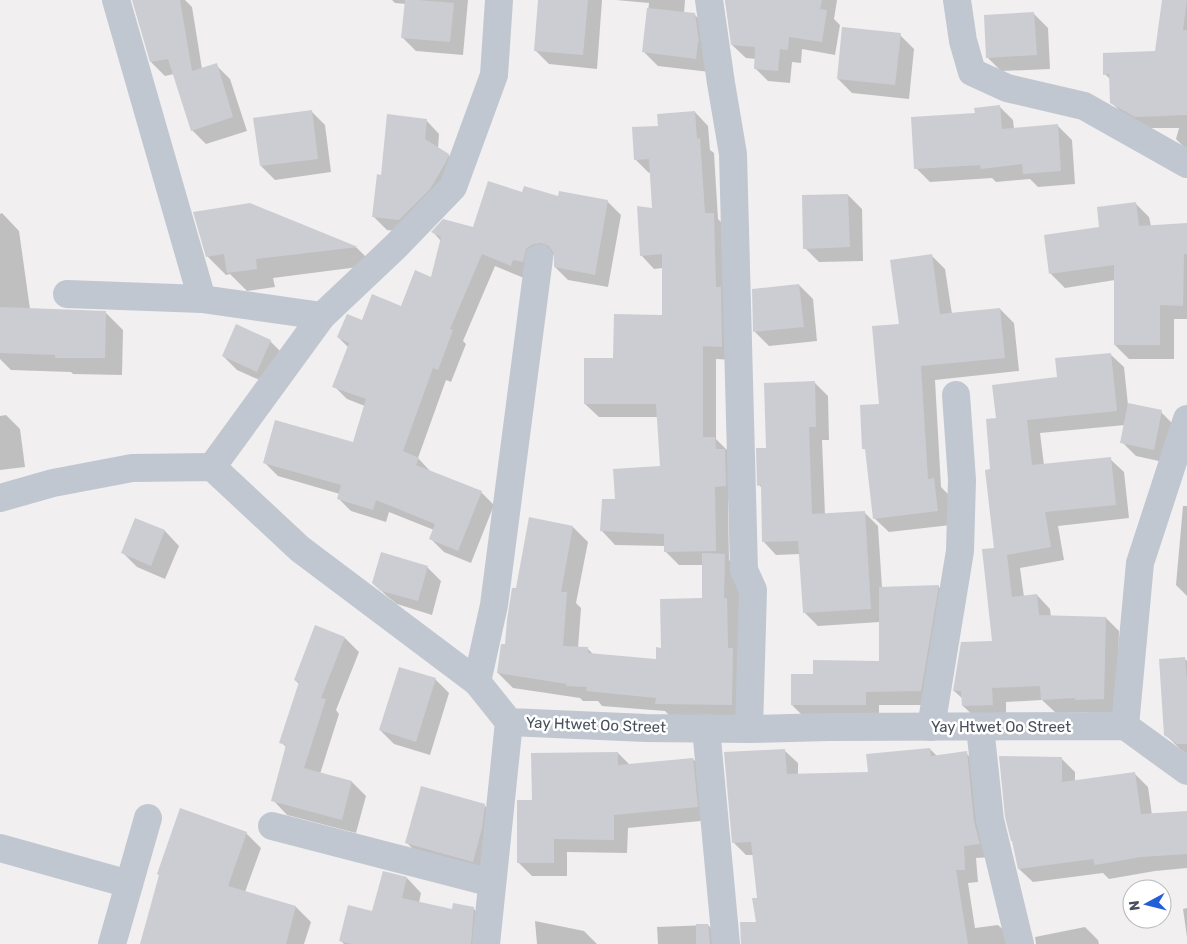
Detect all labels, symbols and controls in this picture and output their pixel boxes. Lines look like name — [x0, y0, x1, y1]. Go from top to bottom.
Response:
street label: Yay Htwet Oo Street — [526, 714, 666, 736]
street label: Yay Htwet Oo Street — [931, 718, 1071, 736]
north arrow — [1122, 879, 1172, 929]
text: N — [1126, 899, 1144, 912]

